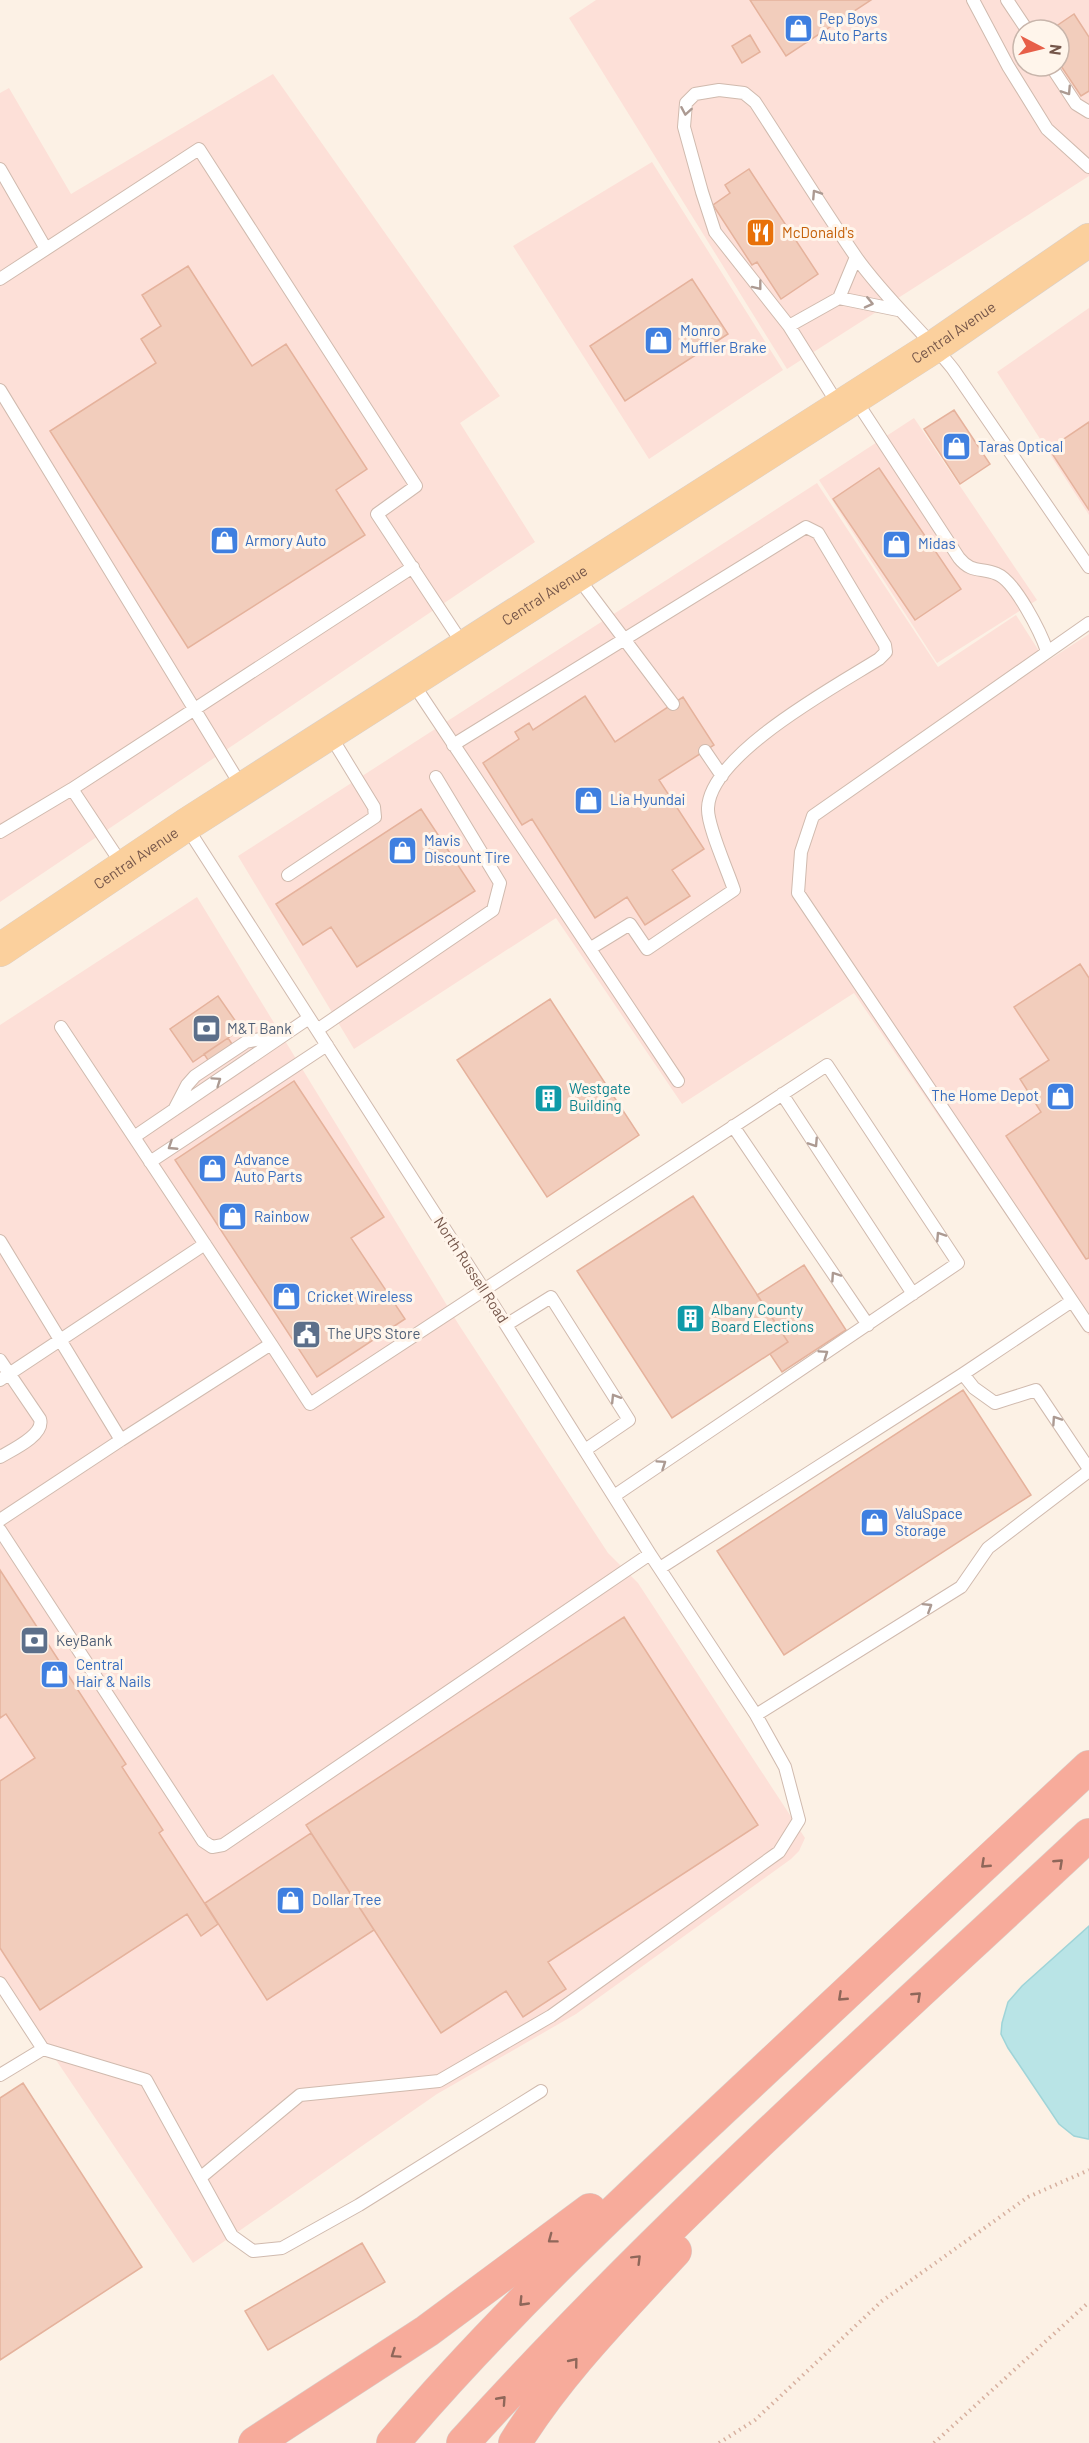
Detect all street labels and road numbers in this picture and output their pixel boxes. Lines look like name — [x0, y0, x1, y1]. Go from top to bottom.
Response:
street label: Central Avenue — [908, 297, 999, 367]
street label: Central Avenue — [498, 561, 590, 629]
street label: Central Avenue — [90, 823, 181, 892]
street label: North Russell Road — [431, 1213, 513, 1326]

